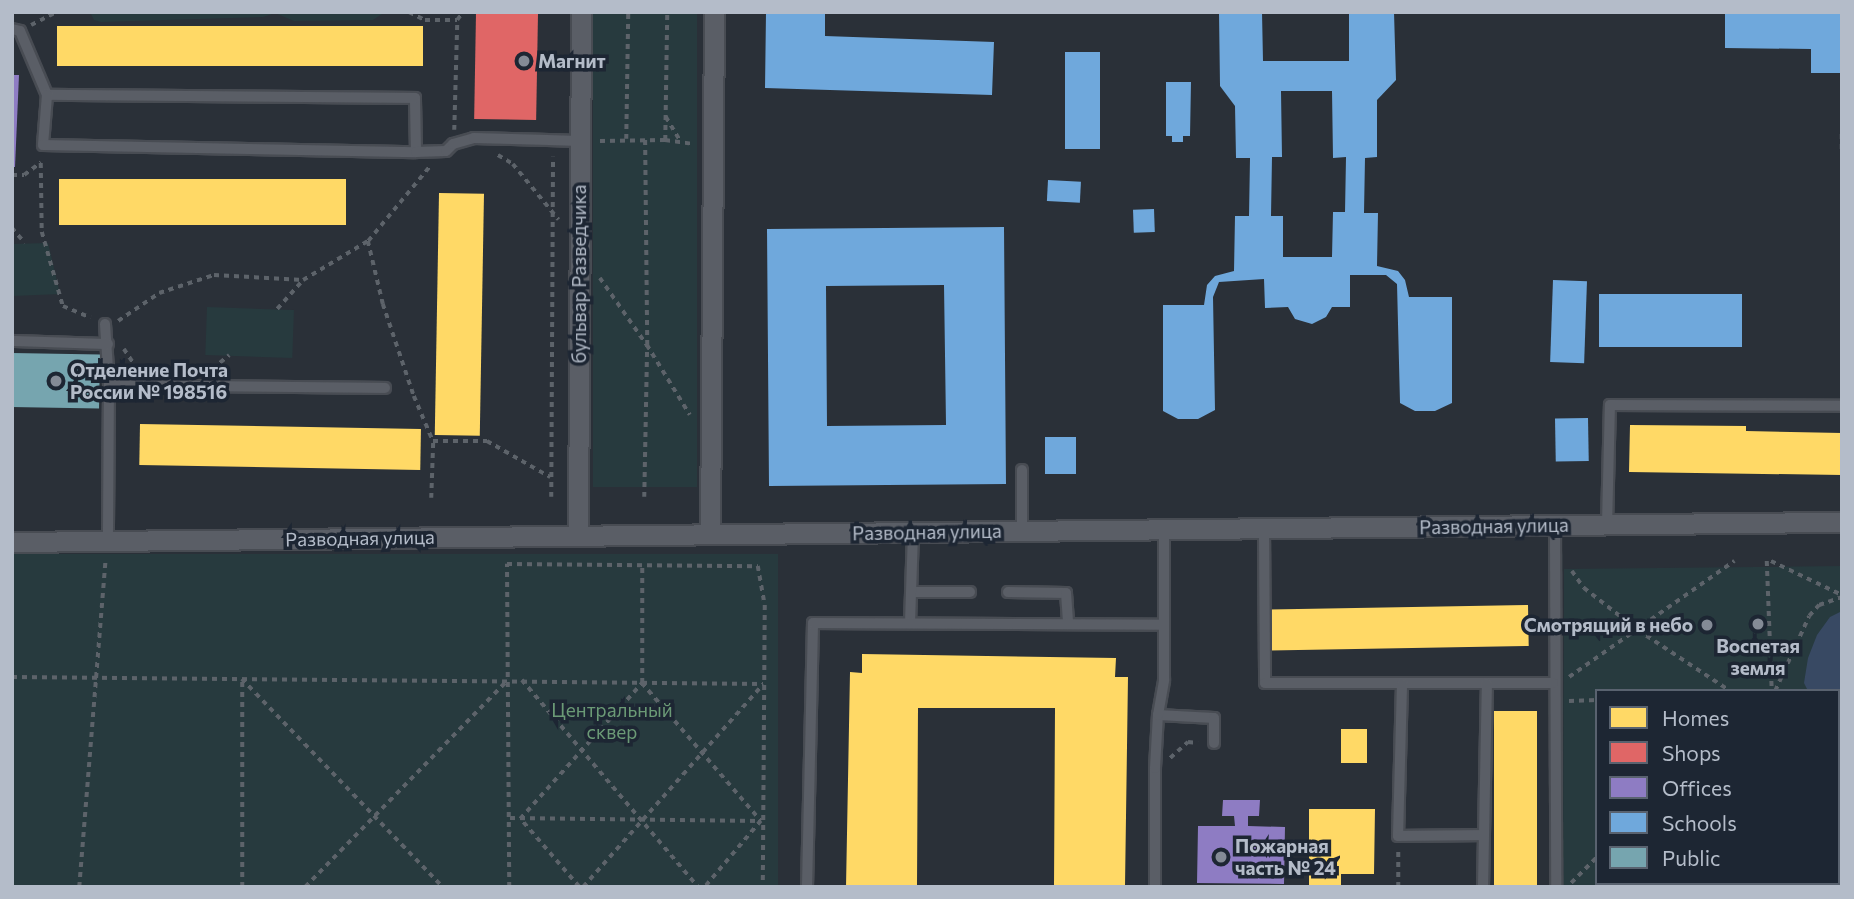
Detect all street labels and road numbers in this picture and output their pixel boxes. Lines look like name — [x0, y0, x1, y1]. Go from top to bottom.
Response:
street label: бульвар Разведчика — [568, 185, 590, 363]
street label: Разводная улица — [1419, 513, 1569, 539]
street label: Разводная улица — [852, 519, 1002, 545]
street label: Разводная улица — [285, 525, 435, 551]

